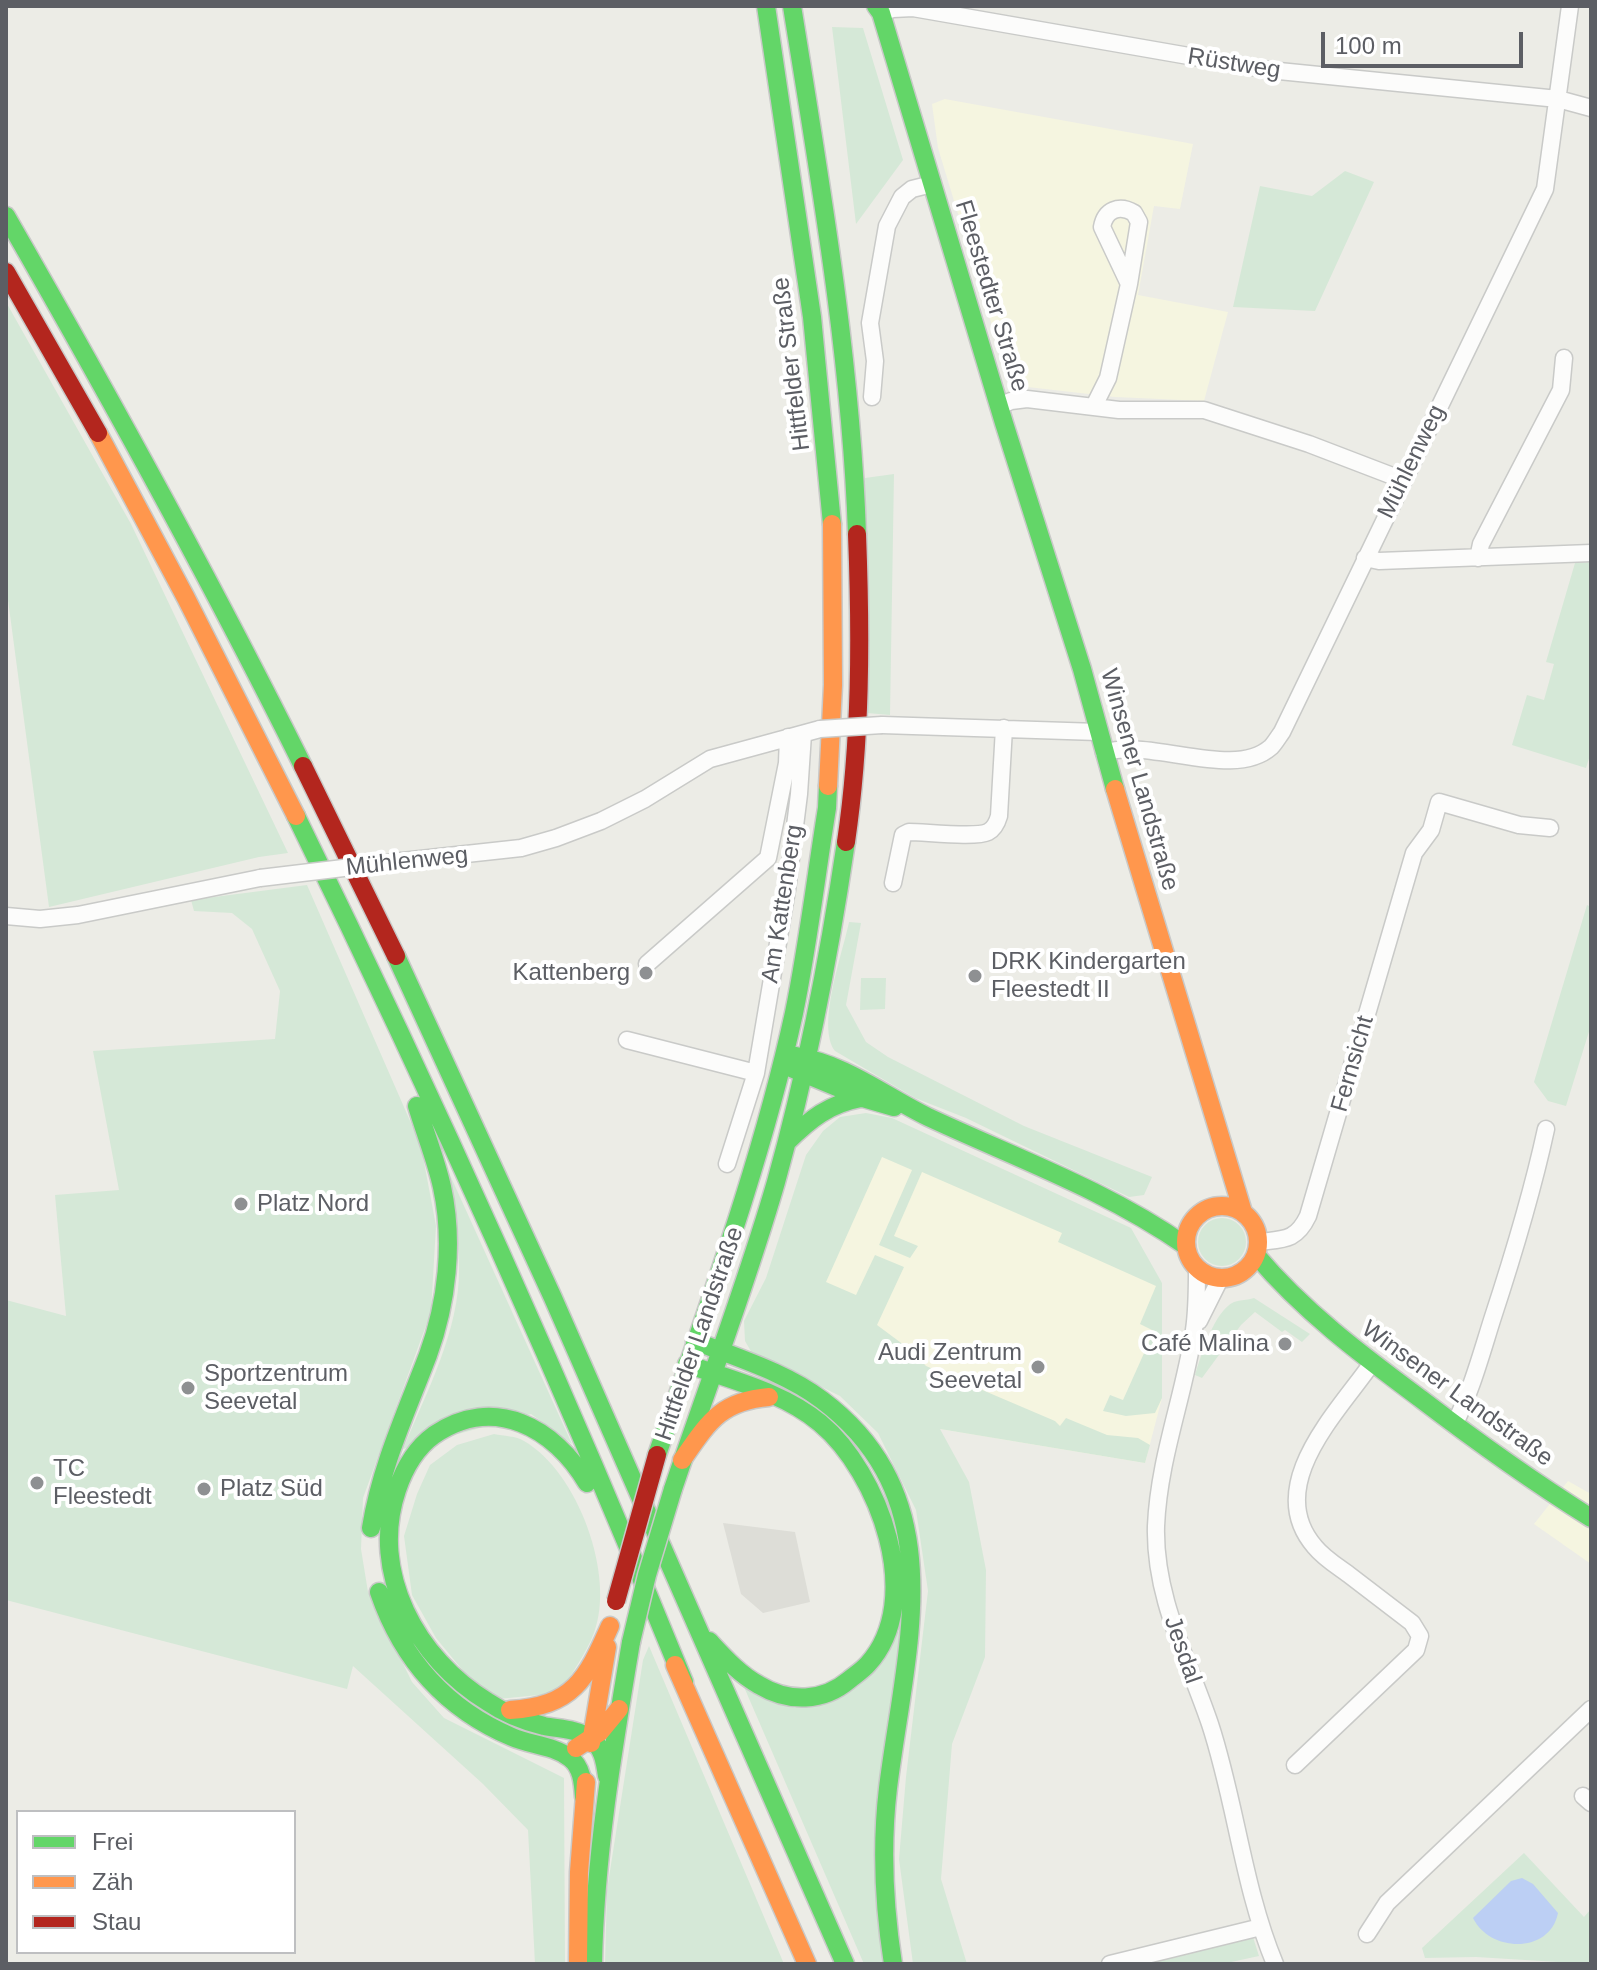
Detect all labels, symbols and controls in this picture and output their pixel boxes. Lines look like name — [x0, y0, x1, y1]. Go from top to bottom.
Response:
scale bar — [1325, 16, 1527, 66]
text: 100 m — [1335, 32, 1402, 59]
street label: Rüstweg — [1186, 42, 1282, 86]
street label: Fleestedter Straße — [948, 197, 1034, 395]
street label: Hittfelder Straße — [767, 276, 817, 452]
street label: Mühlenweg — [1372, 401, 1452, 523]
street label: Winsener Landstraße — [1094, 666, 1184, 894]
street label: Am Kattenberg — [756, 823, 810, 985]
street label: Mühlenweg — [344, 841, 470, 883]
place label: DRK Kindergarten Fleestedt II — [991, 948, 1186, 1004]
place label: Kattenberg — [513, 959, 630, 987]
marker: Kattenberg — [637, 964, 655, 982]
marker: DRK Kindergarten Fleestedt II — [966, 967, 984, 985]
street label: Fernsicht — [1326, 1013, 1380, 1115]
place label: Platz Nord — [257, 1190, 369, 1218]
marker: Platz Nord — [232, 1195, 250, 1213]
street label: Hittfelder Landstraße — [650, 1223, 750, 1445]
street label: Winsener Landstraße — [1356, 1315, 1558, 1473]
place label: Café Malina — [1141, 1330, 1269, 1358]
marker: Café Malina — [1276, 1335, 1294, 1353]
place label: Audi Zentrum Seevetal — [878, 1339, 1022, 1395]
marker: Audi Zentrum Seevetal — [1029, 1358, 1047, 1376]
place label: Sportzentrum Seevetal — [204, 1360, 348, 1416]
marker: Sportzentrum Seevetal — [179, 1379, 197, 1397]
place label: TC Fleestedt — [53, 1455, 152, 1511]
marker: TC Fleestedt — [28, 1474, 46, 1492]
place label: Platz Süd — [220, 1475, 323, 1503]
marker: Platz Süd — [195, 1480, 213, 1498]
street label: Jesdal — [1157, 1613, 1207, 1687]
legend — [16, 1810, 296, 1954]
text: Frei — [92, 1828, 133, 1855]
text: Zäh — [92, 1868, 133, 1895]
text: Stau — [92, 1908, 141, 1935]

